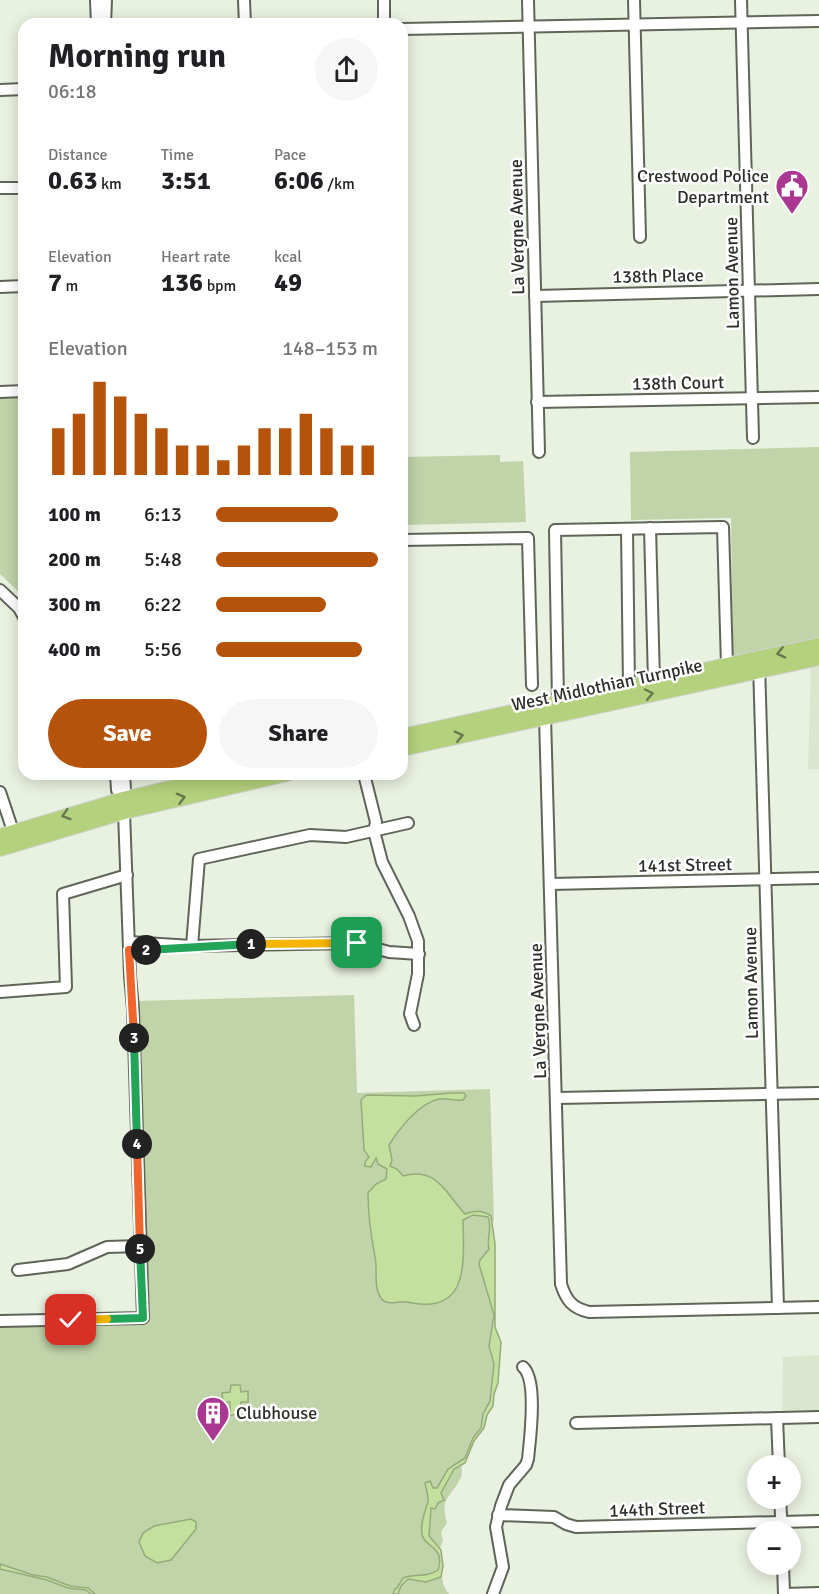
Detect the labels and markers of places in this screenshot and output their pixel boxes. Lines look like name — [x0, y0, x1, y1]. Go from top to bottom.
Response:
place label: Crestwood Police Department — [637, 165, 769, 208]
public building icon: Crestwood Police Department — [774, 168, 810, 215]
pin — [331, 917, 382, 968]
pin: 1 — [236, 929, 266, 959]
pin: 2 — [131, 935, 161, 965]
pin: 3 — [119, 1023, 149, 1053]
pin: 4 — [122, 1129, 152, 1159]
pin: 5 — [125, 1234, 155, 1264]
pin — [45, 1294, 96, 1345]
building icon: Clubhouse — [195, 1395, 231, 1442]
place label: Clubhouse — [236, 1402, 317, 1424]

